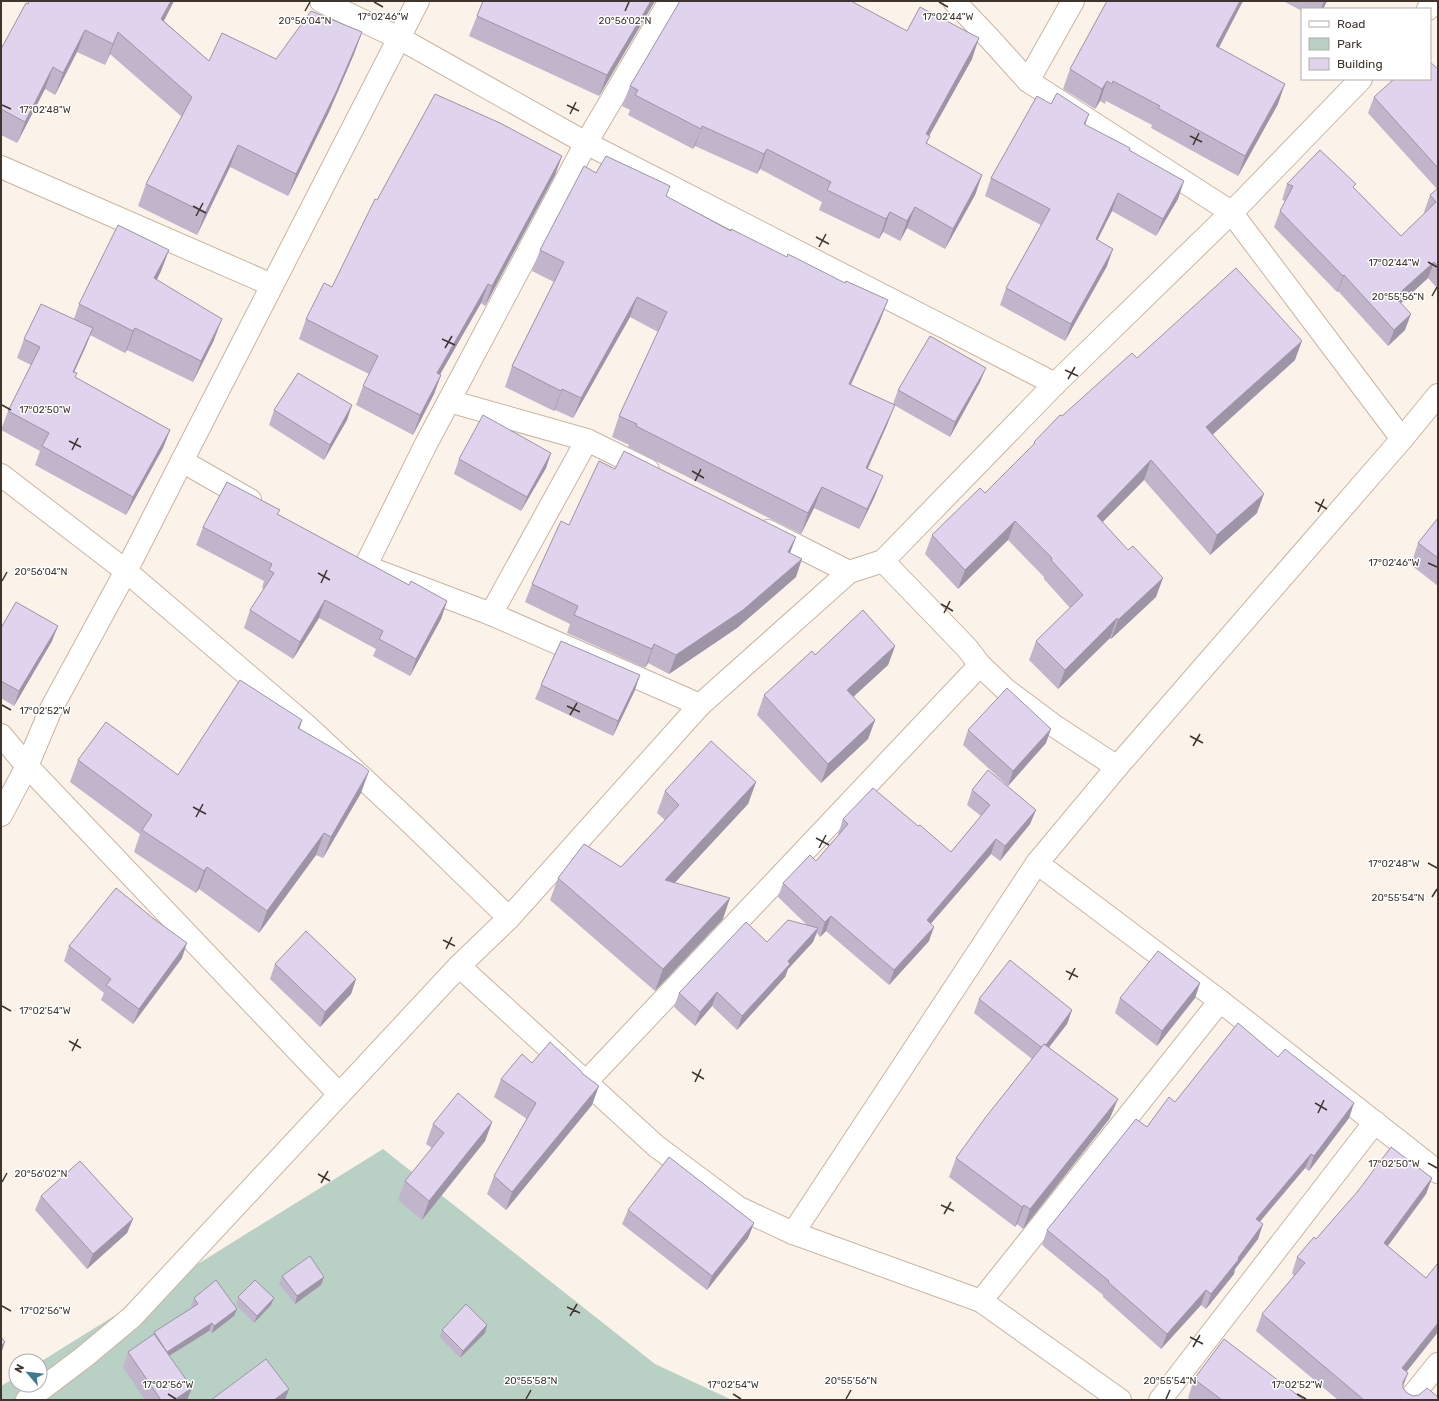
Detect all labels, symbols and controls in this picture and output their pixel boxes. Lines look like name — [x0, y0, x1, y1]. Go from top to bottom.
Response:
legend — [1301, 8, 1431, 80]
text: 17°02'46"W — [358, 11, 408, 23]
text: 17°02'44"W — [922, 11, 974, 23]
text: 20°56'04"N — [279, 15, 332, 27]
text: 20°56'02"N — [599, 15, 651, 27]
text: Road — [1337, 17, 1365, 31]
text: Park — [1337, 37, 1363, 51]
text: Building — [1337, 57, 1383, 71]
text: 17°02'48"W — [19, 104, 71, 116]
text: 17°02'44"W — [1368, 257, 1420, 269]
text: 20°55'56"N — [1372, 291, 1424, 303]
text: 17°02'50"W — [19, 404, 71, 416]
text: 17°02'46"W — [1369, 557, 1419, 569]
text: 20°56'04"N — [15, 566, 68, 578]
text: 17°02'52"W — [19, 705, 71, 717]
text: 17°02'48"W — [1368, 858, 1420, 870]
text: 20°55'54"N — [1372, 892, 1424, 904]
text: 17°02'54"W — [19, 1005, 71, 1017]
text: 17°02'50"W — [1368, 1158, 1420, 1170]
text: 20°56'02"N — [15, 1168, 67, 1180]
text: 17°02'56"W — [19, 1305, 71, 1317]
north arrow — [8, 1353, 48, 1393]
text: N — [12, 1362, 27, 1375]
text: 20°55'58"N — [504, 1375, 558, 1387]
text: 20°55'56"N — [825, 1375, 877, 1387]
text: 20°55'54"N — [1144, 1375, 1196, 1387]
text: 17°02'56"W — [142, 1379, 194, 1391]
text: 17°02'54"W — [707, 1379, 759, 1391]
text: 17°02'52"W — [1271, 1379, 1323, 1391]

